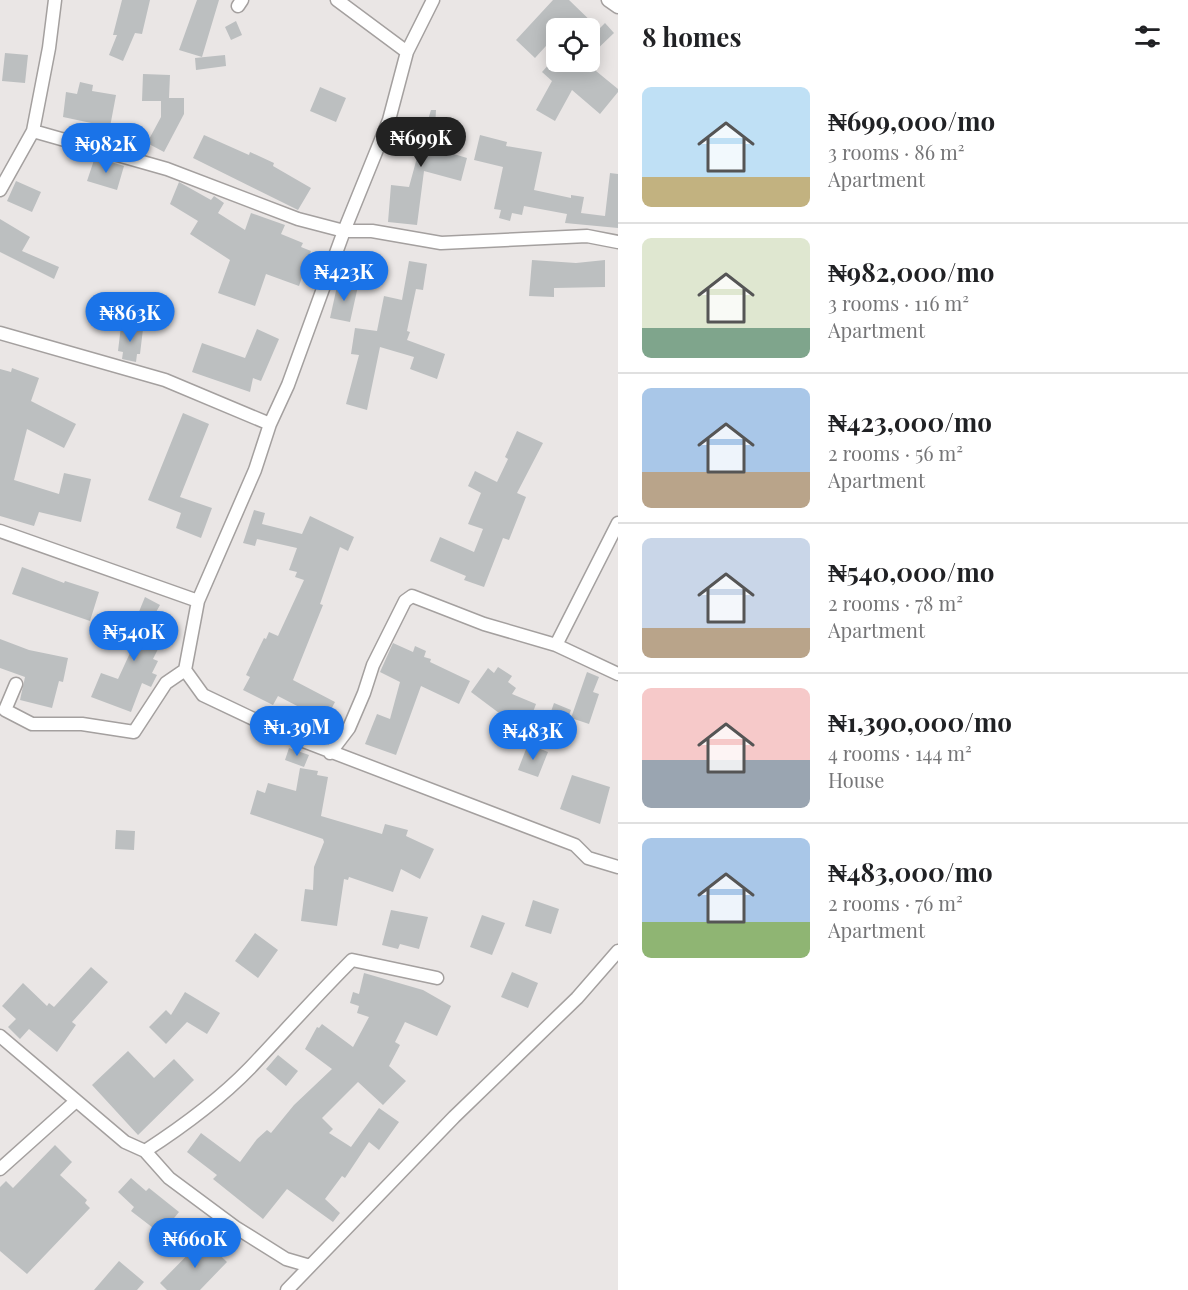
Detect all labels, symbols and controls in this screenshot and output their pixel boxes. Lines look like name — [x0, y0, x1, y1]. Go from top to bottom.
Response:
map controls — [546, 18, 600, 72]
button: locate — [546, 18, 600, 72]
text: 8 homes — [642, 19, 741, 54]
icon: filters — [1131, 20, 1164, 53]
text: ₦699,000/mo — [828, 103, 995, 138]
icon: home — [690, 111, 762, 183]
pin: ₦699K — [379, 117, 463, 168]
pin: ₦982K — [64, 123, 148, 174]
text: ₦699K — [390, 123, 452, 150]
text: ₦982K — [75, 129, 137, 156]
text: 3 rooms · 86 m² — [828, 138, 965, 165]
text: Apartment — [828, 165, 925, 192]
pin: ₦423K — [302, 251, 386, 302]
text: ₦982,000/mo — [828, 254, 994, 289]
text: ₦423K — [314, 257, 374, 284]
icon: home — [690, 262, 762, 334]
text: 3 rooms · 116 m² — [828, 289, 969, 316]
pin: ₦863K — [88, 292, 172, 343]
text: ₦863K — [100, 298, 160, 325]
text: Apartment — [828, 316, 925, 343]
text: ₦423,000/mo — [828, 404, 992, 439]
icon: home — [690, 412, 762, 484]
text: 2 rooms · 56 m² — [828, 439, 963, 466]
text: Apartment — [828, 466, 925, 493]
text: ₦540,000/mo — [828, 554, 994, 589]
icon: home — [690, 562, 762, 634]
text: 2 rooms · 78 m² — [828, 589, 963, 616]
pin: ₦540K — [92, 611, 176, 662]
text: Apartment — [828, 616, 925, 643]
text: ₦540K — [103, 617, 165, 644]
text: ₦1,390,000/mo — [828, 704, 1012, 739]
pin: ₦1.39M — [248, 706, 346, 757]
pin: ₦483K — [491, 710, 575, 761]
text: ₦1.39M — [264, 712, 330, 739]
icon: home — [690, 712, 762, 784]
text: ₦483K — [503, 716, 563, 743]
text: 4 rooms · 144 m² — [828, 739, 972, 766]
text: House — [828, 766, 884, 793]
text: ₦483,000/mo — [828, 854, 993, 889]
icon: home — [690, 862, 762, 934]
text: 2 rooms · 76 m² — [828, 889, 963, 916]
text: Apartment — [828, 916, 925, 943]
pin: ₦660K — [153, 1218, 237, 1269]
text: ₦660K — [163, 1224, 227, 1251]

